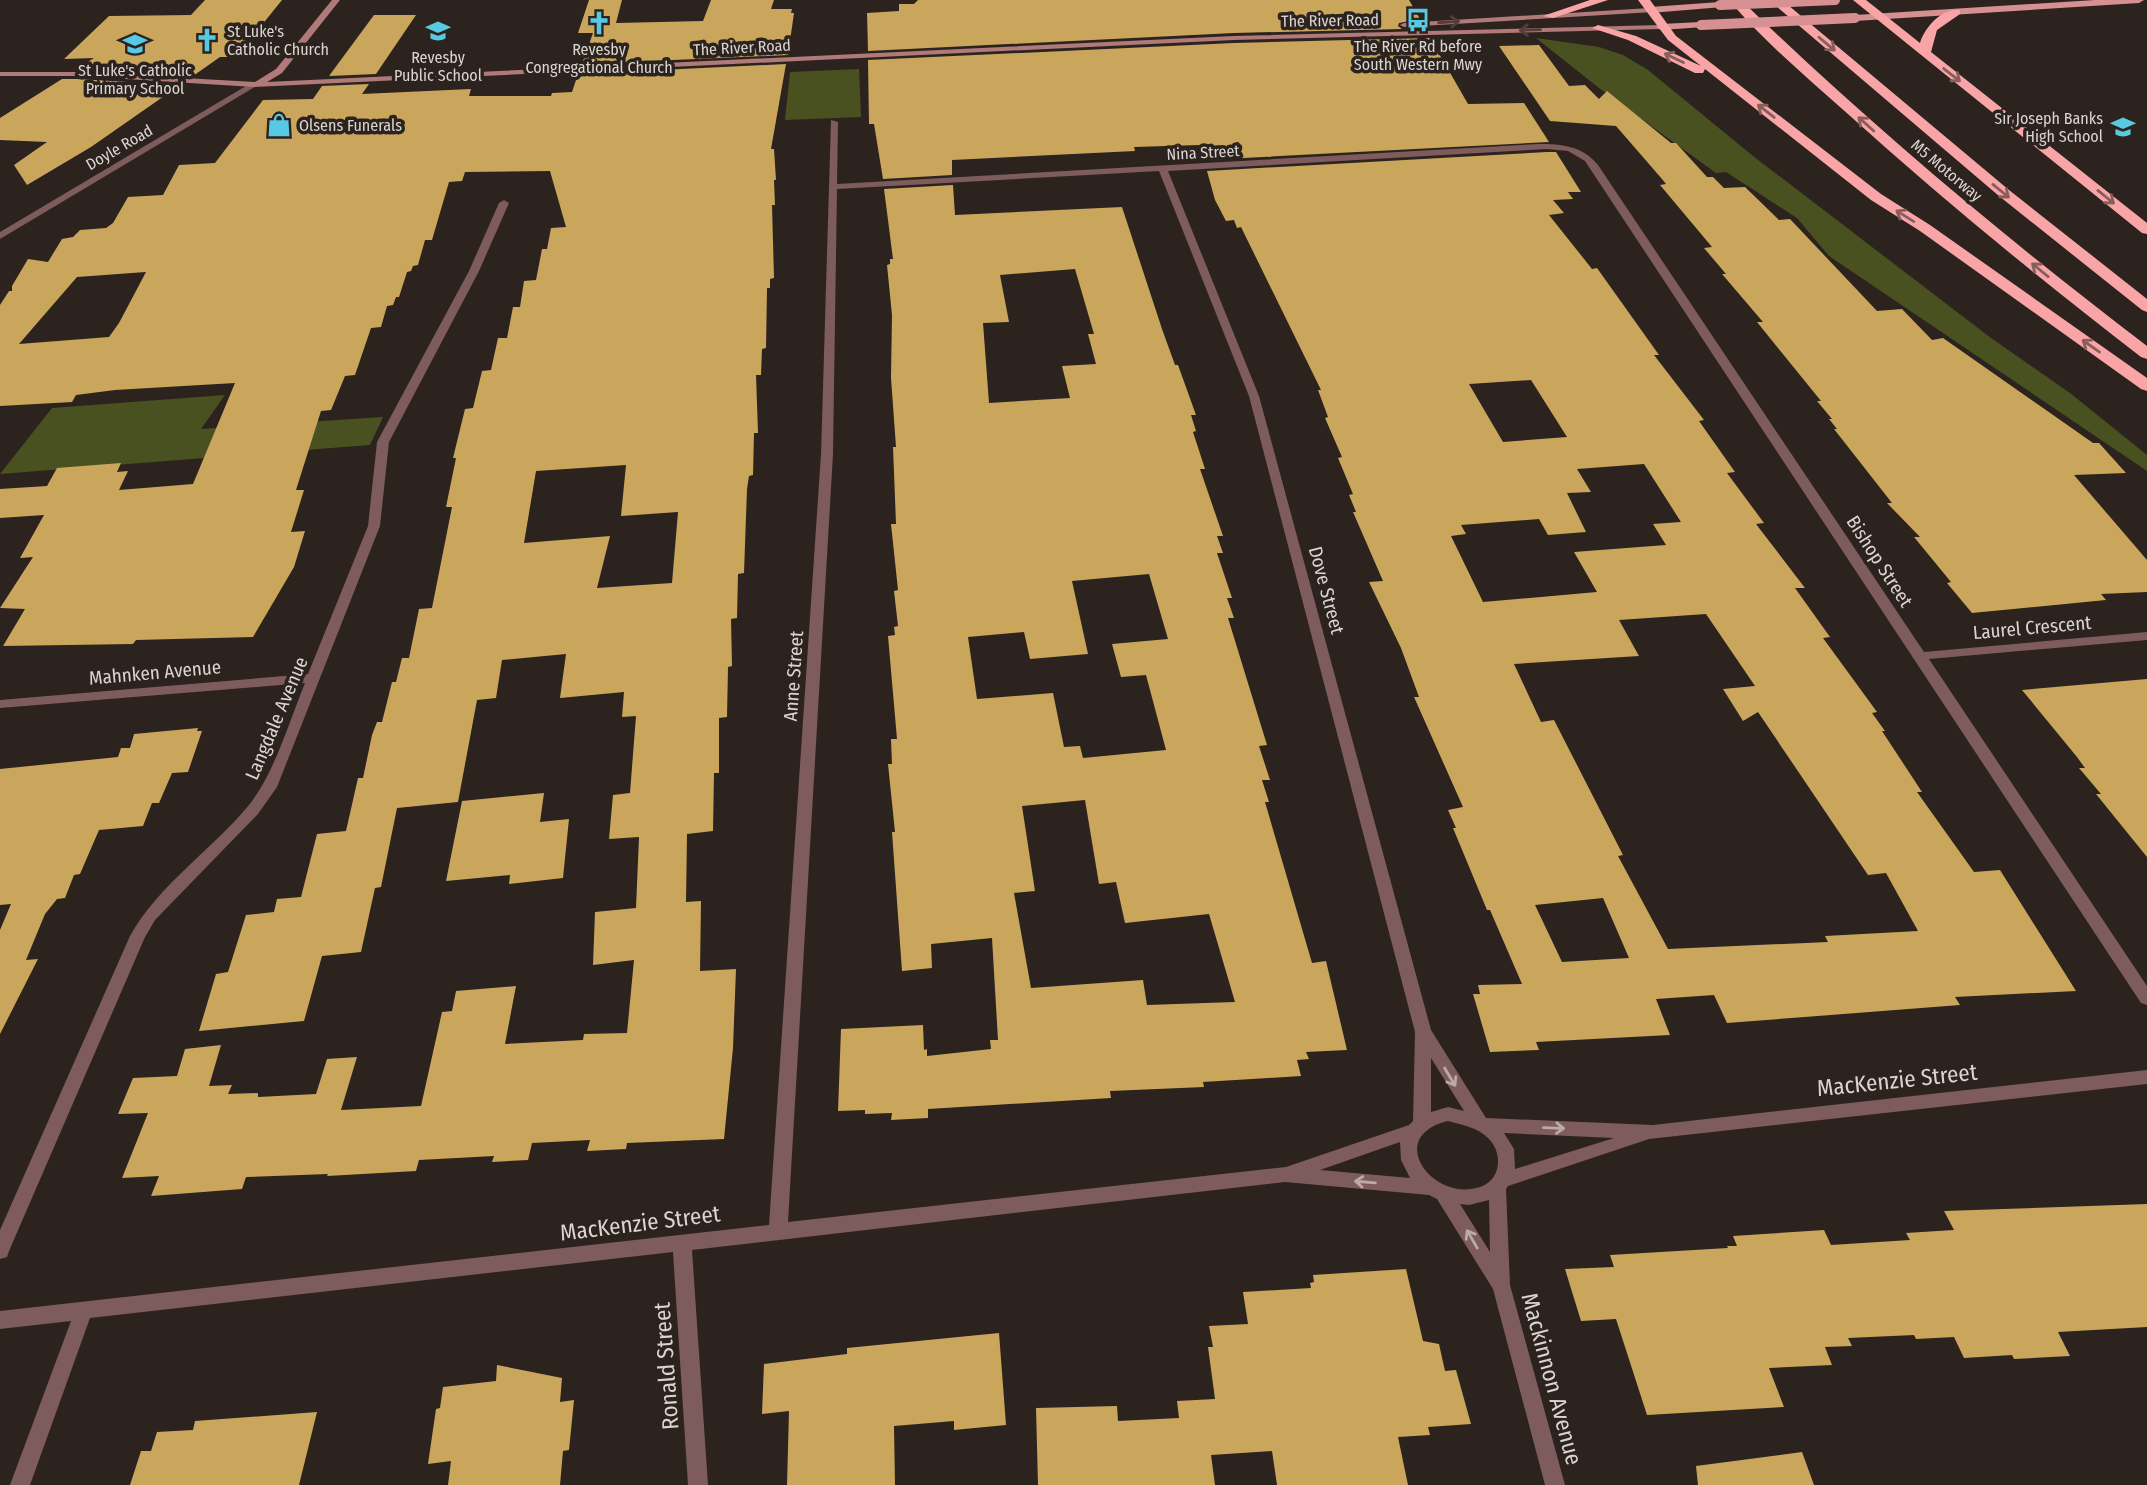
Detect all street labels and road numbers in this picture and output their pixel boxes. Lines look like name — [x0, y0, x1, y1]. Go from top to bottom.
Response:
street label: The River Road — [1281, 10, 1379, 31]
street label: The River Road — [693, 35, 791, 60]
street label: Doyle Road — [83, 121, 156, 174]
street label: M5 Motorway — [1908, 135, 1986, 206]
street label: Nina Street — [1166, 141, 1241, 164]
street label: Bishop Street — [1841, 511, 1918, 612]
street label: Dove Street — [1304, 544, 1349, 637]
street label: Laurel Crescent — [1972, 611, 2093, 644]
street label: Anne Street — [779, 629, 808, 722]
street label: Langdale Avenue — [240, 653, 313, 783]
street label: Mahnken Avenue — [88, 655, 222, 690]
street label: MacKenzie Street — [1815, 1058, 1979, 1102]
street label: MacKenzie Street — [558, 1199, 722, 1247]
street label: Mackinnon Avenue — [1516, 1290, 1588, 1468]
street label: Ronald Street — [648, 1301, 684, 1431]

